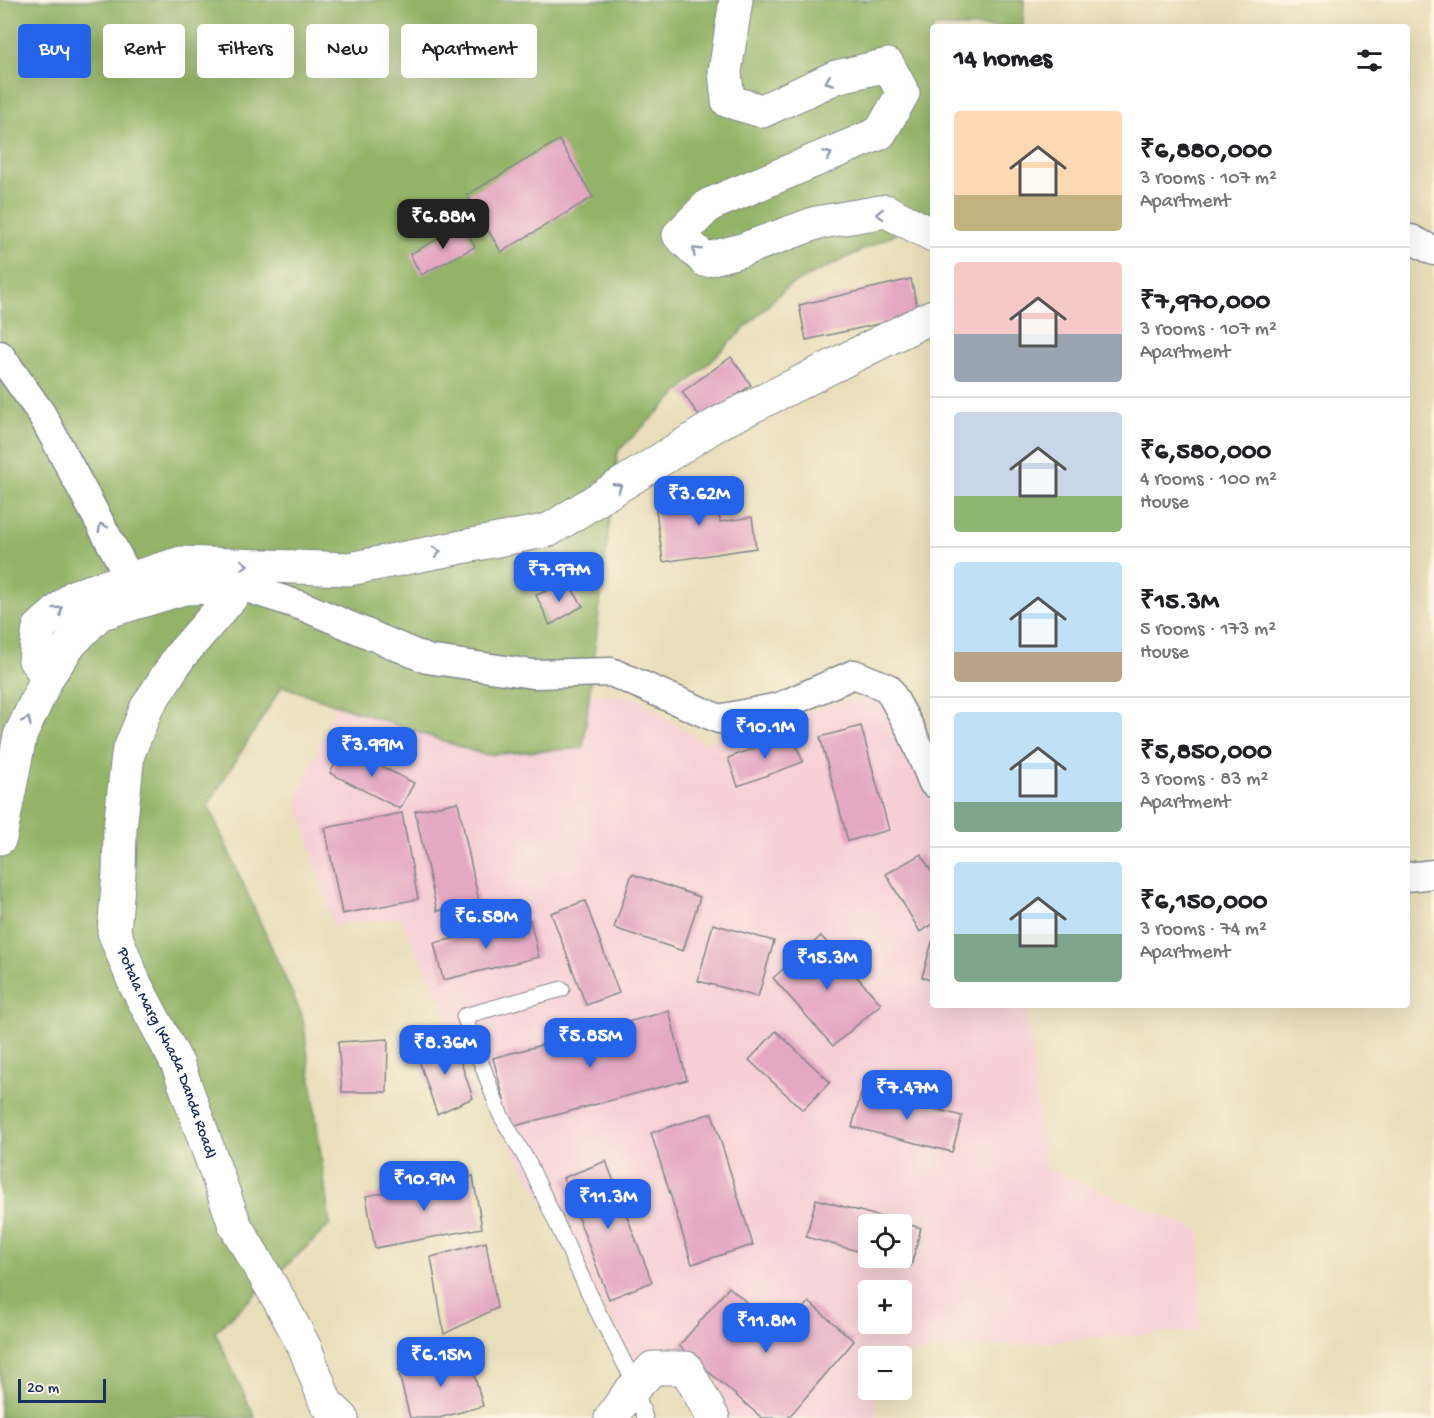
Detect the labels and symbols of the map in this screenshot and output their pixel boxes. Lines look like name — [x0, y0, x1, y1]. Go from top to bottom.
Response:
one-way arrow — [825, 74, 836, 86]
one-way arrow — [821, 150, 832, 162]
pin: ₹6.88M — [394, 199, 492, 250]
one-way arrow — [875, 207, 884, 220]
one-way arrow — [693, 248, 704, 259]
pin: ₹3.62M — [650, 476, 748, 527]
one-way arrow — [612, 482, 622, 494]
one-way arrow — [98, 523, 109, 533]
one-way arrow — [432, 546, 442, 559]
pin: ₹7.97M — [510, 552, 608, 603]
one-way arrow — [239, 559, 248, 572]
one-way arrow — [52, 606, 63, 617]
pin: ₹10.1M — [716, 709, 814, 760]
one-way arrow — [20, 716, 32, 727]
pin: ₹3.99M — [323, 727, 421, 778]
pin: ₹6.58M — [437, 899, 535, 950]
pin: ₹15.3M — [778, 940, 876, 991]
street label: Potala Marg (Khada Danda Road) — [112, 944, 220, 1161]
pin: ₹5.85M — [541, 1018, 639, 1069]
pin: ₹8.36M — [396, 1025, 494, 1076]
pin: ₹7.47M — [858, 1070, 956, 1121]
pin: ₹10.9M — [375, 1161, 473, 1212]
pin: ₹11.3M — [559, 1179, 657, 1230]
pin: ₹11.8M — [717, 1303, 815, 1354]
pin: ₹6.15M — [392, 1337, 490, 1388]
scale bar — [18, 1376, 106, 1404]

